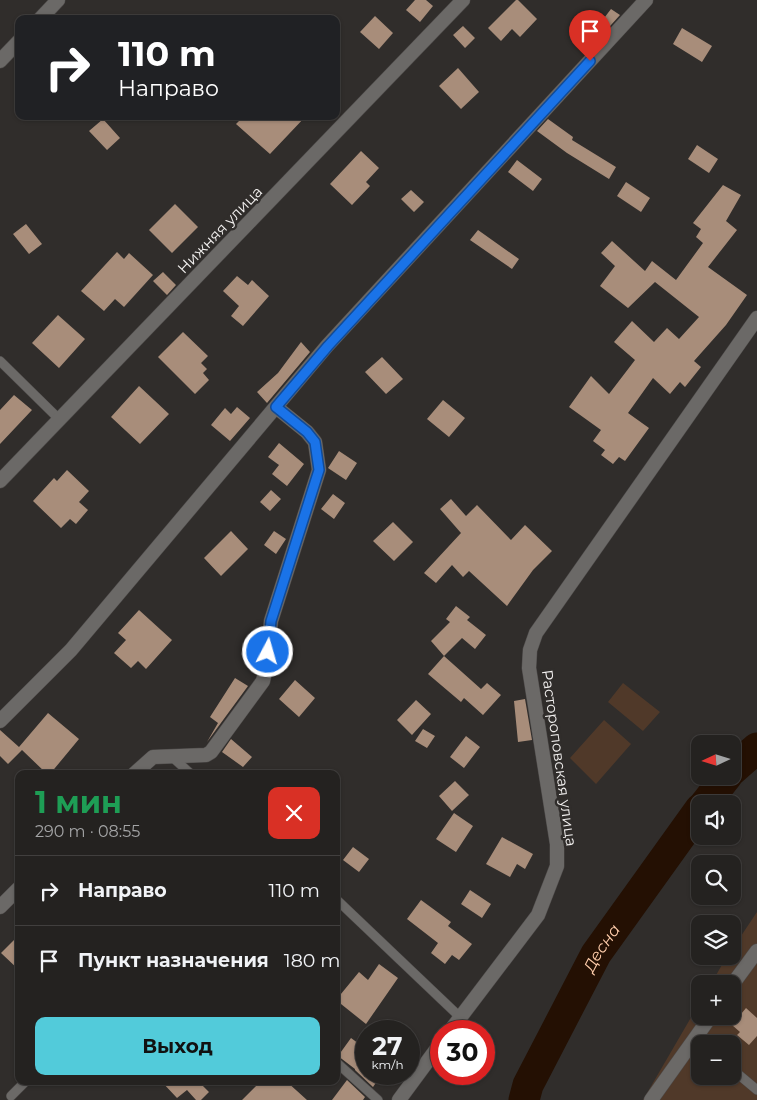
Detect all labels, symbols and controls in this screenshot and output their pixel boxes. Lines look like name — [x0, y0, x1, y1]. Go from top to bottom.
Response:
pin — [569, 10, 611, 61]
icon: arrive — [576, 17, 604, 45]
text: 110 m — [118, 32, 216, 75]
icon: right — [35, 35, 100, 100]
text: Направо — [118, 75, 219, 102]
street label: Нижняя улица — [173, 182, 266, 277]
position arrow — [241, 625, 293, 677]
street label: Растороповская улица — [538, 669, 581, 847]
north arrow — [691, 735, 741, 785]
map controls — [691, 735, 741, 1085]
text: 1 мин — [35, 784, 122, 821]
button: close — [268, 787, 320, 839]
button: sound — [691, 795, 741, 845]
text: 290 m · 08:55 — [35, 822, 140, 841]
button: search — [691, 855, 741, 905]
icon: right — [35, 877, 63, 905]
text: Направо — [78, 879, 167, 902]
text: 110 m — [269, 879, 320, 902]
button: layers — [691, 915, 741, 965]
water label: Десна — [578, 921, 624, 977]
icon: arrive — [35, 947, 63, 975]
text: Пункт назначения — [78, 949, 269, 972]
text: 180 m — [284, 949, 341, 972]
button: + — [691, 975, 741, 1025]
button: Выход — [35, 1017, 320, 1075]
speed limit sign: 30 — [430, 1020, 495, 1085]
text: 27 — [372, 1031, 403, 1061]
button: − — [691, 1035, 741, 1085]
text: km/h — [371, 1057, 404, 1072]

